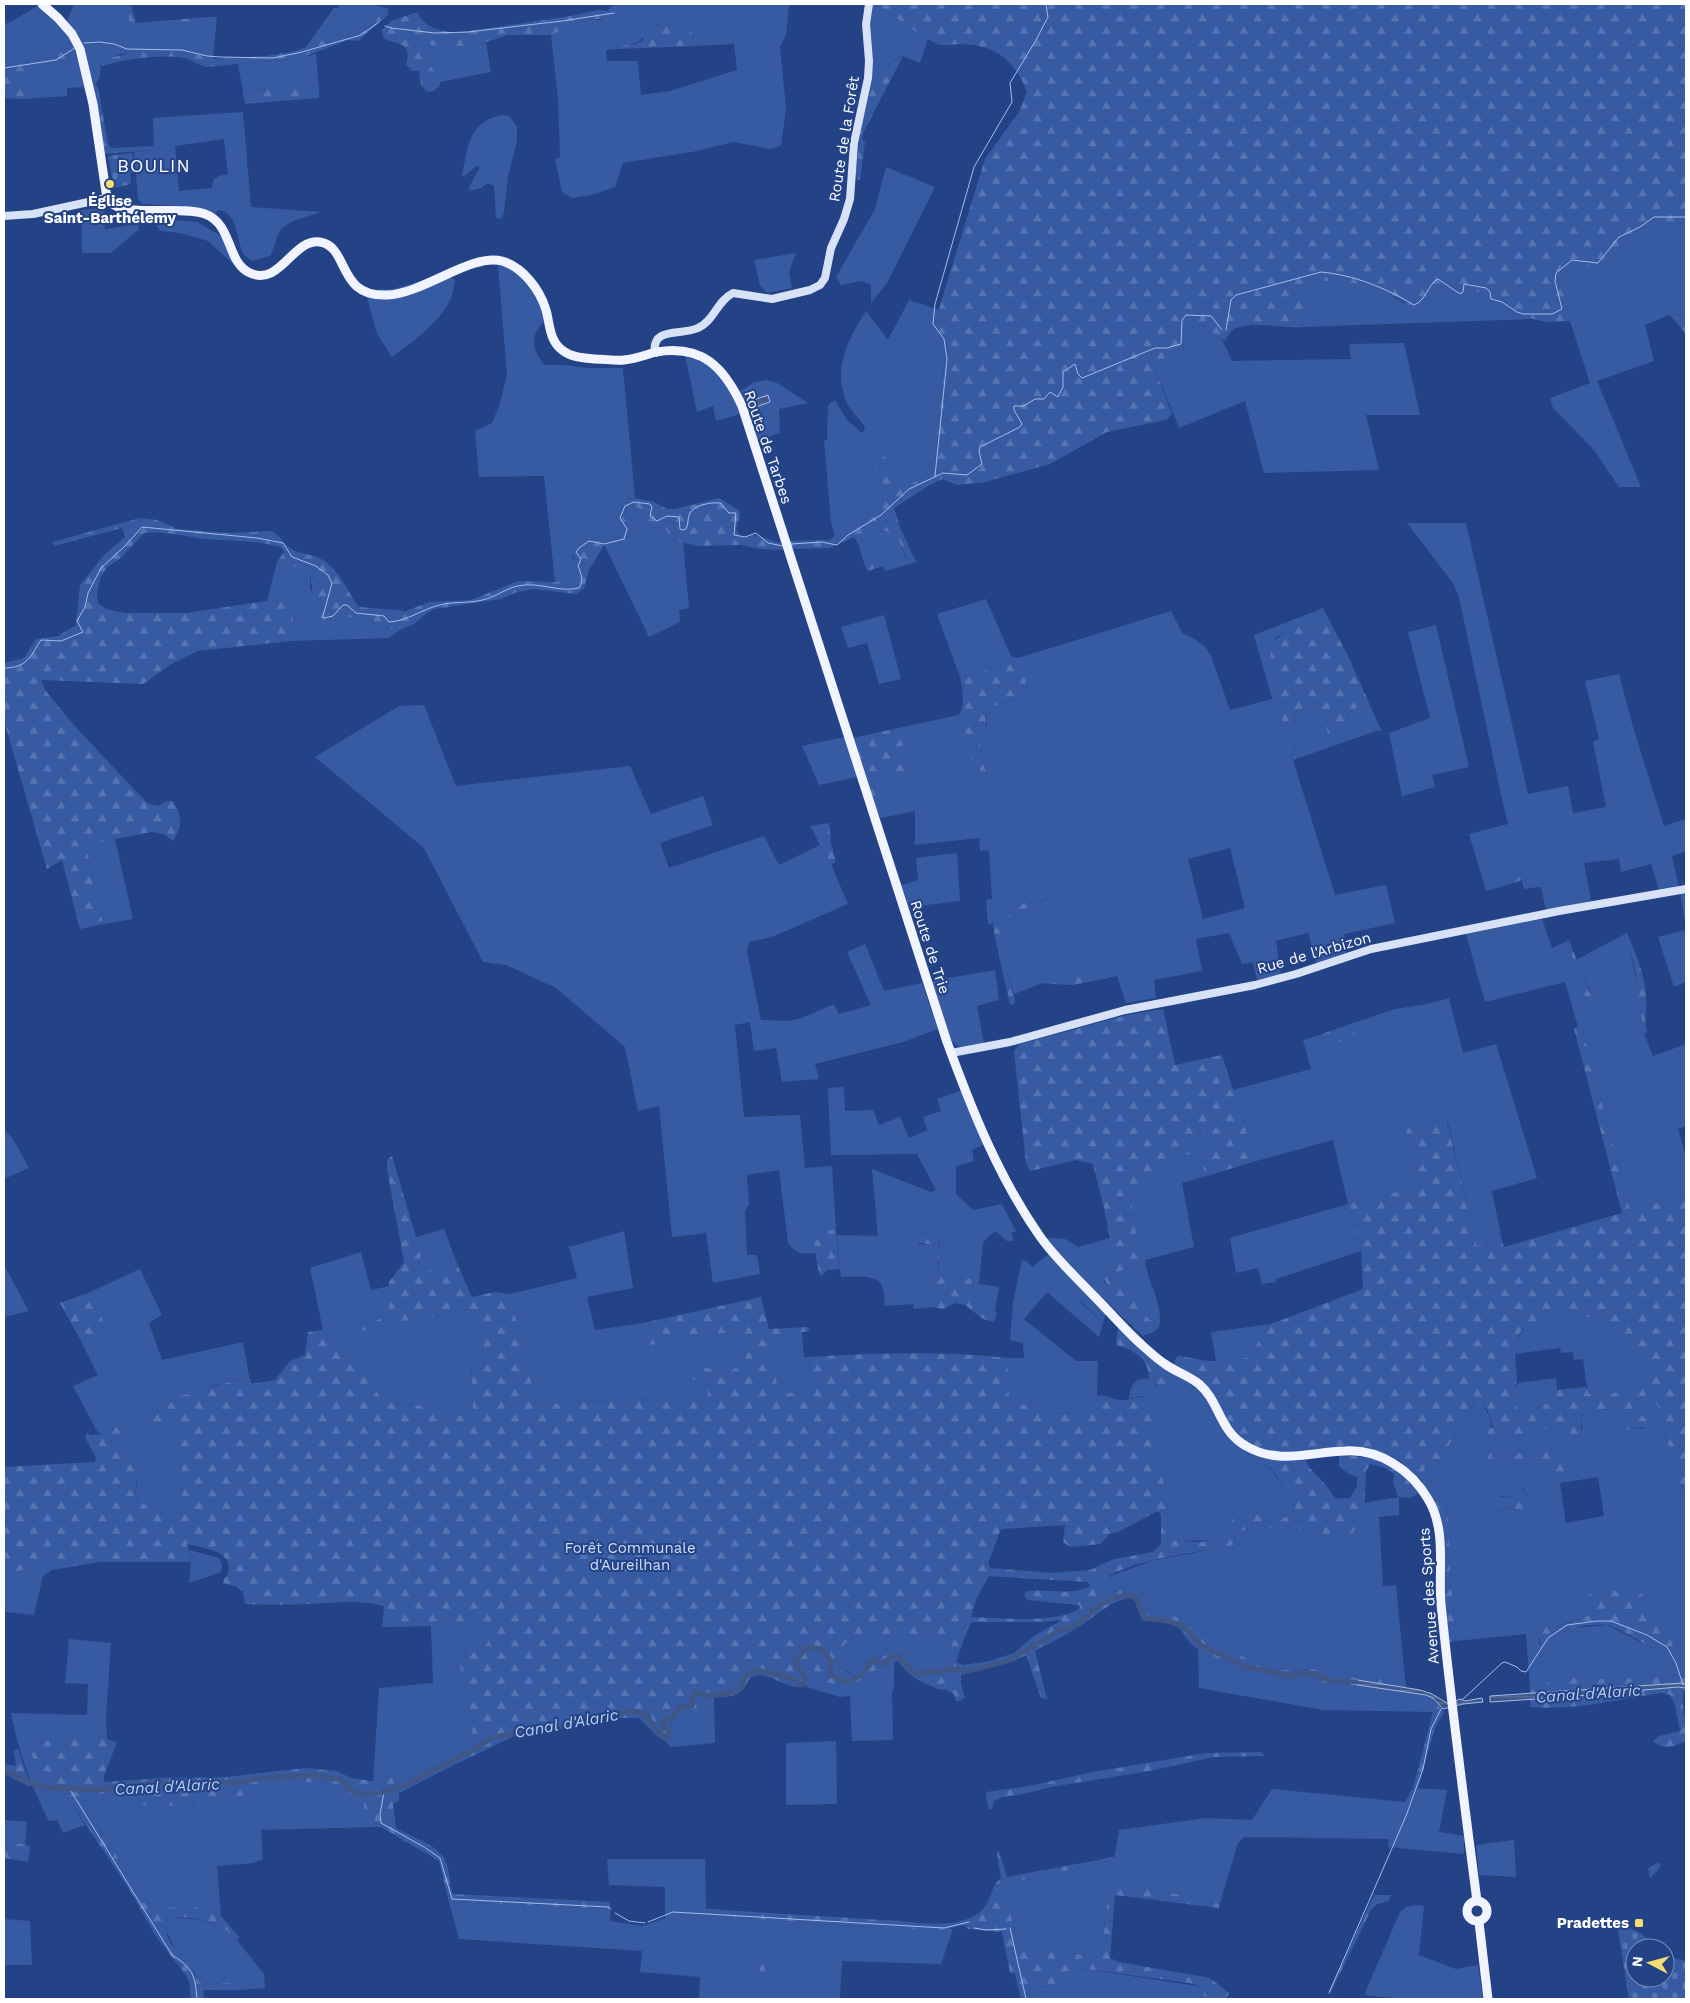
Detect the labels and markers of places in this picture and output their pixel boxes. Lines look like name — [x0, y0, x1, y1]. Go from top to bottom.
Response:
marker: Église Saint-Barthélemy — [104, 178, 116, 190]
place label: Église Saint-Barthélemy — [44, 192, 176, 227]
place label: Pradettes — [1557, 1914, 1629, 1932]
marker: Pradettes — [1633, 1917, 1645, 1929]

